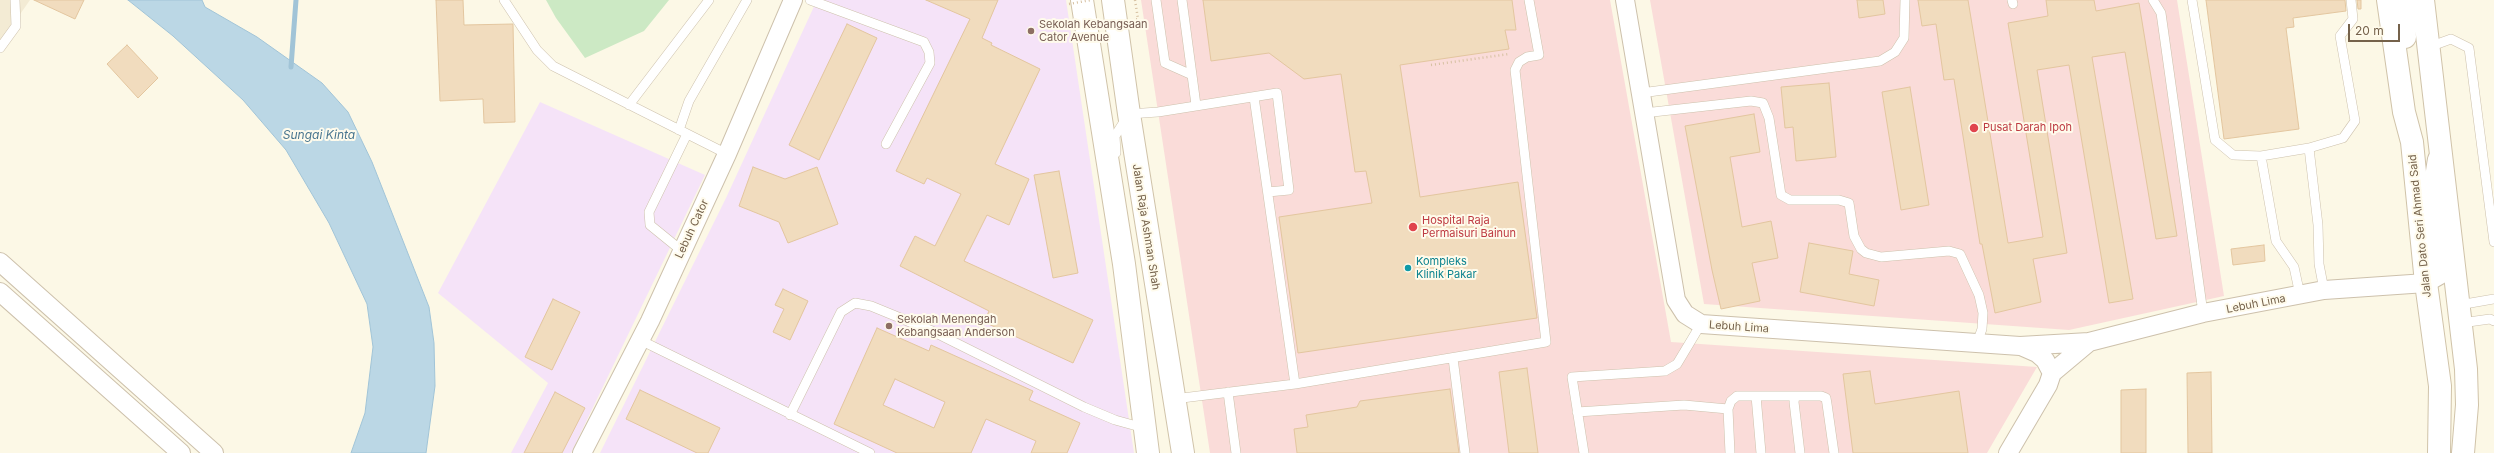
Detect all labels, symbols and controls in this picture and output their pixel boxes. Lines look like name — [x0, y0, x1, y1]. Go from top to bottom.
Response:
scale bar — [2350, 16, 2402, 42]
place label: Sekolah Kebangsaan Cator Avenue — [1039, 18, 1148, 44]
text: 20 m — [2355, 23, 2384, 38]
marker: Sekolah Kebangsaan Cator Avenue — [1026, 26, 1036, 36]
place label: Pusat Darah Ipoh — [1983, 121, 2072, 135]
marker: Pusat Darah Ipoh — [1968, 122, 1980, 134]
water label: Sungai Kinta — [283, 128, 355, 142]
street label: Jalan Dato Seri Ahmad Said — [2406, 154, 2434, 298]
street label: Jalan Raja Ashman Shah — [1130, 163, 1162, 291]
street label: Lebuh Cator — [673, 197, 711, 261]
place label: Hospital Raja Permaisuri Bainun — [1422, 214, 1516, 240]
marker: Hospital Raja Permaisuri Bainun — [1407, 221, 1419, 233]
place label: Kompleks Klinik Pakar — [1416, 255, 1477, 281]
marker: Kompleks Klinik Pakar — [1403, 263, 1413, 273]
street label: Lebuh Lima — [2225, 292, 2287, 316]
place label: Sekolah Menengah Kebangsaan Anderson — [897, 313, 1015, 339]
street label: Lebuh Lima — [1709, 318, 1769, 336]
marker: Sekolah Menengah Kebangsaan Anderson — [884, 321, 894, 331]

